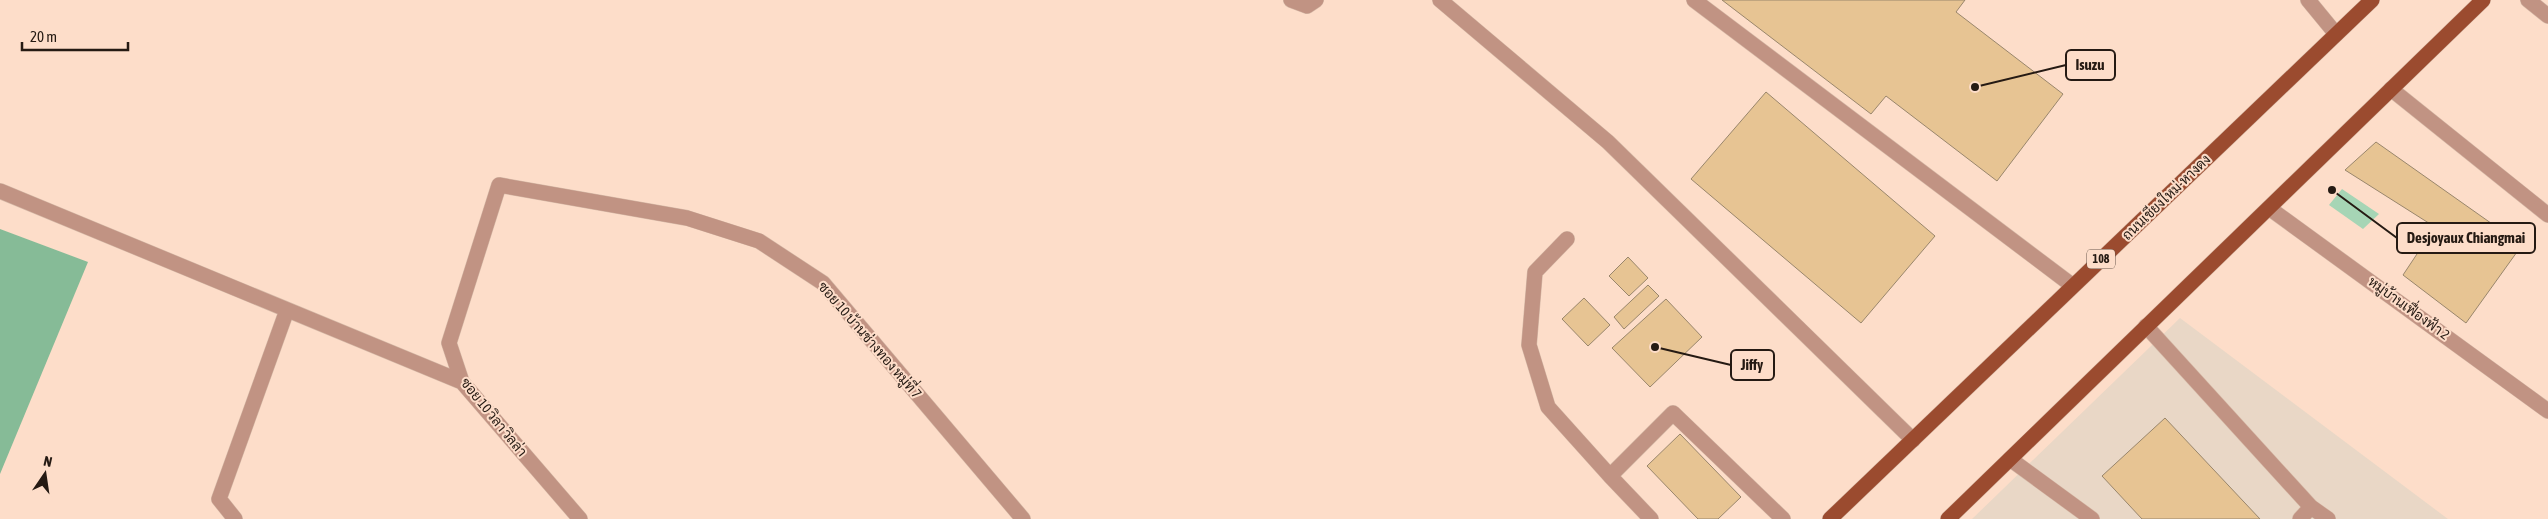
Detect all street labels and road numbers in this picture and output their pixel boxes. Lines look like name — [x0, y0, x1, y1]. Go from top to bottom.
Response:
street label: ถนนเชียงใหม่-หางดง — [2118, 150, 2213, 243]
road number: 108 — [2087, 250, 2115, 268]
street label: หมู่บ้านเฟื่องฟ้า 2 — [2364, 270, 2455, 344]
street label: ซอย 10 บ้านช่างทอง หมู่ที่ 7 — [814, 276, 928, 403]
street label: ซอย 10 วิลา วิลล่า — [458, 375, 530, 459]

